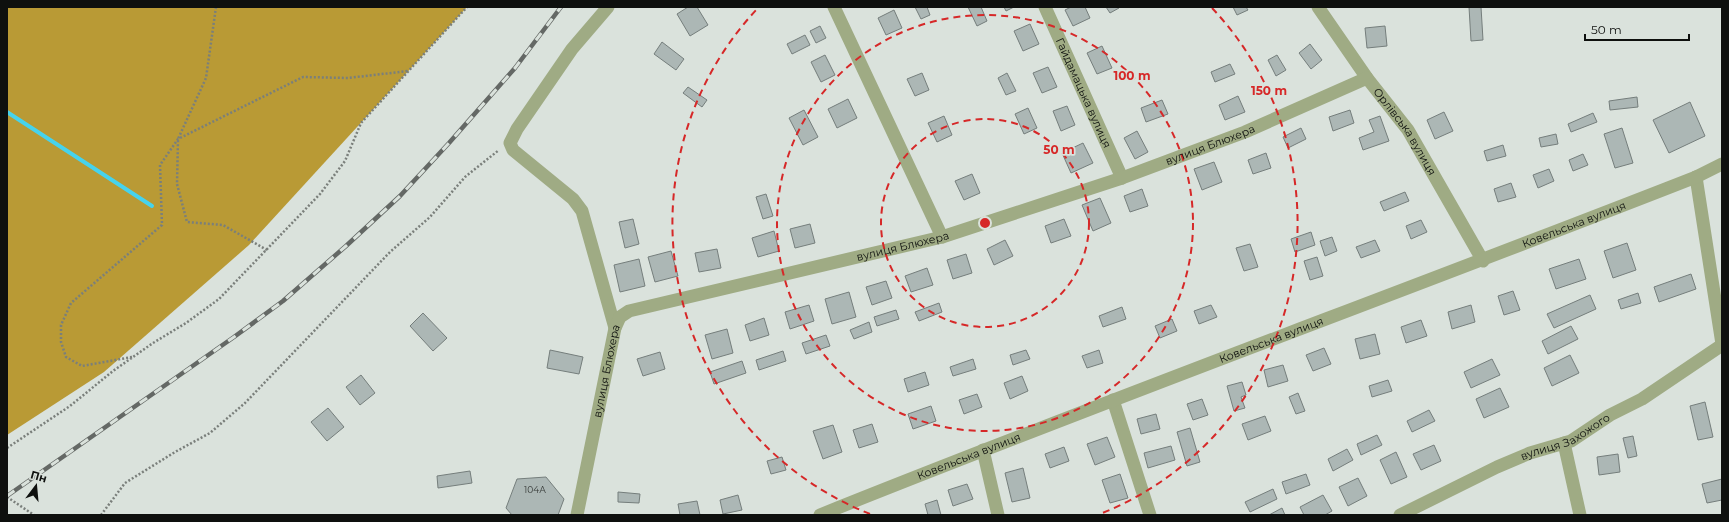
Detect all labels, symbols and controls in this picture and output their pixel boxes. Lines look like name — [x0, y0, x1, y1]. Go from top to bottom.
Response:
scale bar — [1585, 16, 1689, 42]
text: 50 m — [1591, 22, 1622, 37]
street label: Гайдамацька вулиця — [1053, 35, 1114, 150]
text: 100 m — [1114, 68, 1150, 83]
text: 150 m — [1251, 83, 1287, 98]
street label: Орлівська вулиця — [1370, 85, 1439, 178]
street label: вулиця Блюхера — [1163, 121, 1257, 168]
text: 50 m — [1043, 142, 1075, 157]
street label: Ковельська вулиця — [1520, 198, 1628, 251]
centre of rings — [978, 216, 992, 230]
street label: вулиця Блюхера — [855, 228, 951, 264]
street label: Ковельська вулиця — [1217, 314, 1325, 366]
street label: вулиця Блюхера — [590, 322, 623, 419]
street label: вулиця Захожого — [1518, 410, 1612, 463]
street label: Ковельська вулиця — [915, 430, 1023, 483]
north arrow — [16, 466, 56, 506]
text: Пн — [29, 467, 49, 485]
house number: 104А — [524, 484, 546, 495]

